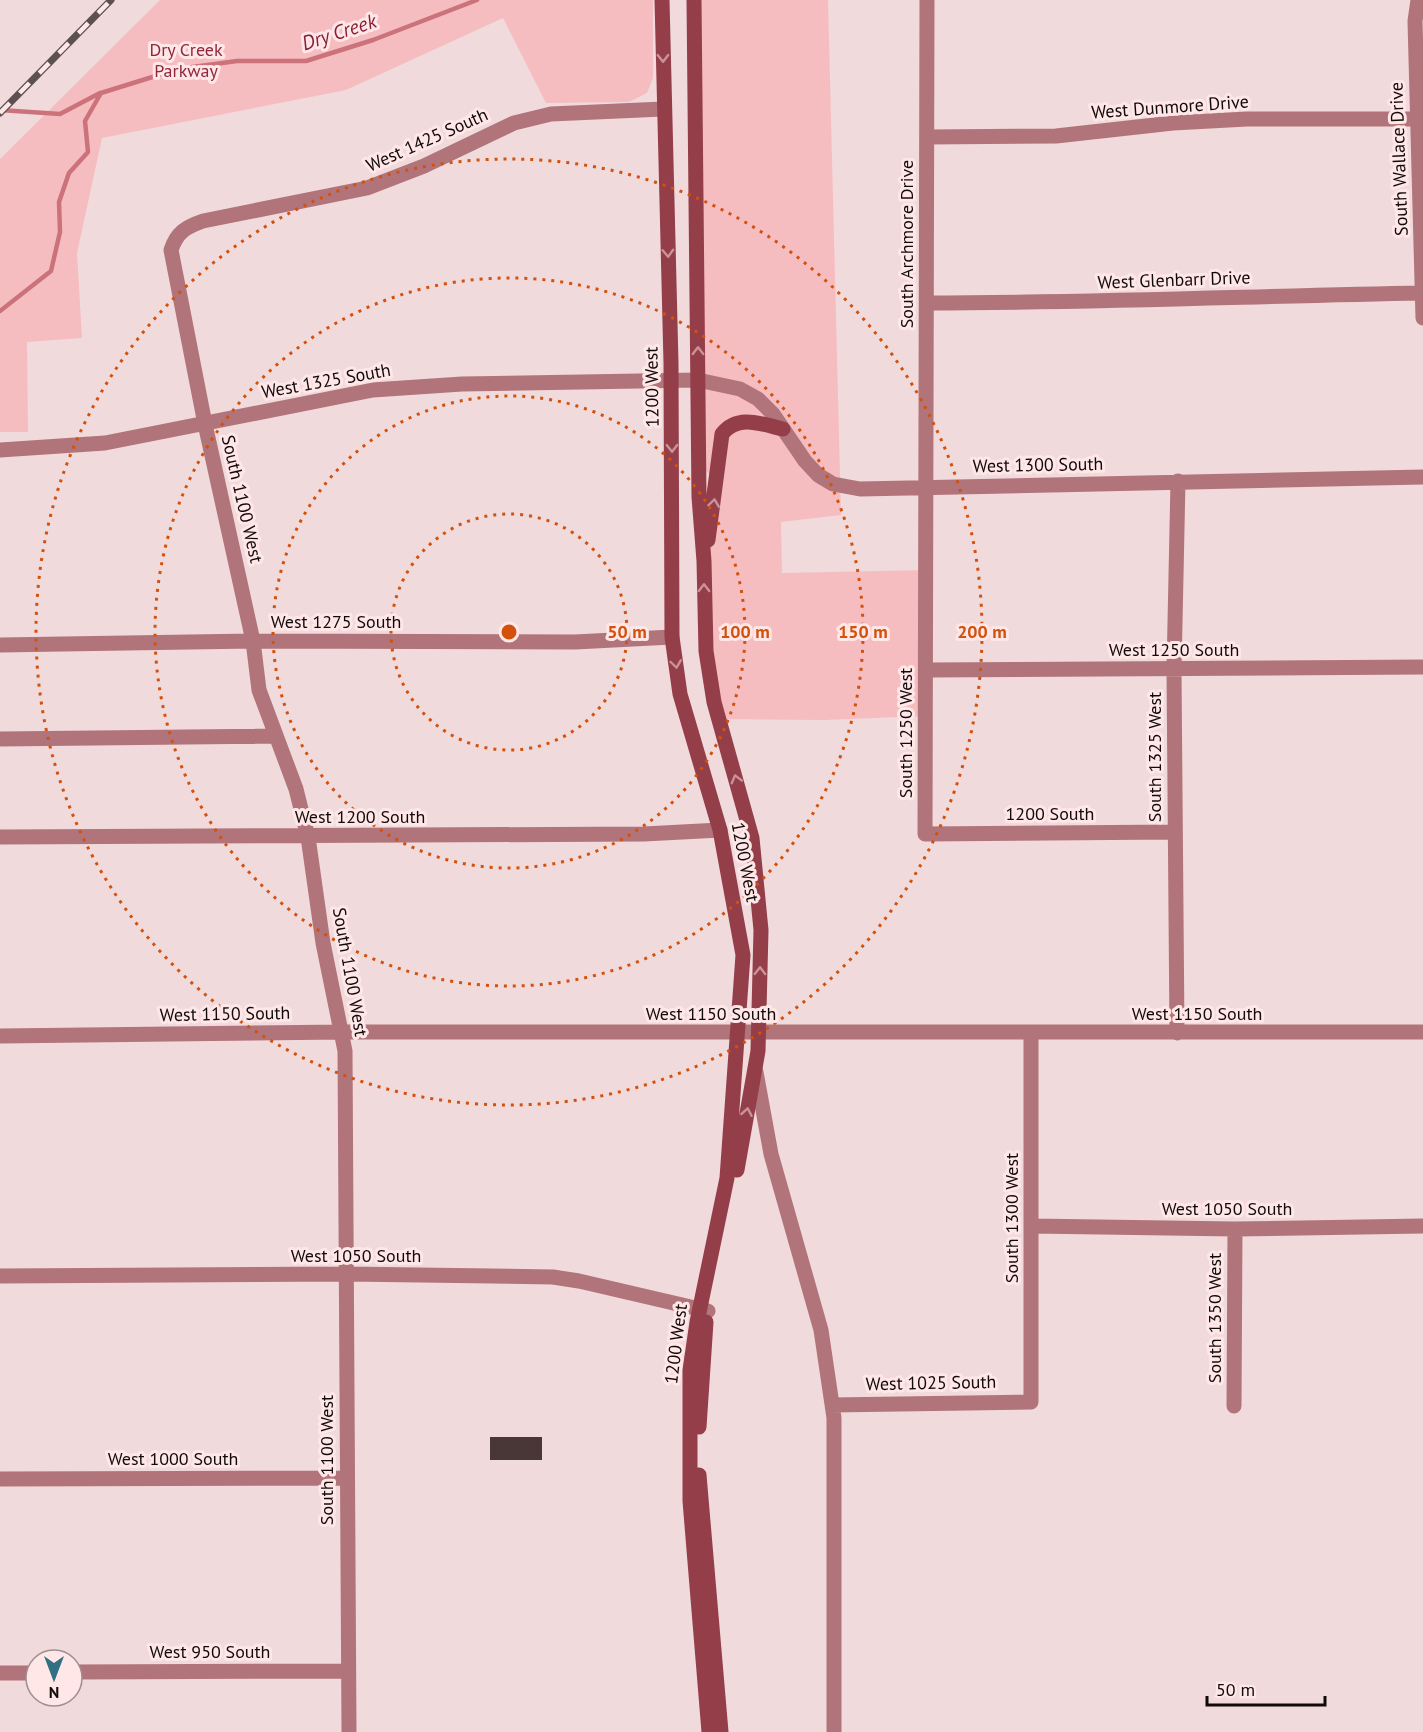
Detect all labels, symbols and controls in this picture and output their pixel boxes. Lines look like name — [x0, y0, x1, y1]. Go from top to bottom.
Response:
water label: Dry Creek — [298, 7, 381, 56]
park label: Dry Creek Parkway — [149, 38, 223, 82]
one-way arrow — [657, 54, 669, 63]
street label: South Wallace Drive — [1384, 82, 1413, 236]
street label: West Dunmore Drive — [1090, 90, 1249, 123]
street label: West 1425 South — [362, 102, 491, 177]
street label: South Archmore Drive — [895, 160, 918, 328]
one-way arrow — [661, 249, 674, 258]
street label: West Glenbarr Drive — [1097, 265, 1251, 294]
street label: 1200 West — [639, 346, 664, 428]
one-way arrow — [692, 347, 704, 356]
street label: West 1325 South — [260, 358, 392, 403]
street label: South 1100 West — [217, 433, 268, 565]
one-way arrow — [666, 444, 678, 453]
street label: West 1300 South — [972, 452, 1104, 477]
one-way arrow — [708, 498, 720, 508]
one-way arrow — [698, 583, 710, 592]
street label: West 1275 South — [271, 610, 401, 633]
text: 50 m — [607, 620, 647, 643]
text: 100 m — [720, 620, 770, 643]
text: 150 m — [838, 620, 888, 643]
text: 200 m — [957, 620, 1007, 643]
centre of rings — [499, 622, 519, 642]
street label: West 1250 South — [1109, 638, 1239, 661]
one-way arrow — [670, 659, 682, 669]
street label: South 1250 West — [894, 668, 917, 798]
street label: South 1325 West — [1143, 692, 1166, 822]
one-way arrow — [730, 774, 743, 784]
street label: 1200 South — [1006, 802, 1094, 825]
street label: West 1200 South — [295, 805, 425, 828]
street label: 1200 West — [727, 820, 764, 904]
street label: South 1100 West — [328, 906, 373, 1038]
one-way arrow — [754, 967, 767, 976]
street label: West 1150 South — [159, 1001, 291, 1026]
street label: West 1150 South — [646, 1002, 776, 1025]
street label: West 1150 South — [1132, 1002, 1262, 1025]
one-way arrow — [740, 1107, 753, 1117]
street label: South 1300 West — [1000, 1153, 1023, 1283]
street label: West 1050 South — [1162, 1197, 1292, 1220]
street label: West 1050 South — [291, 1244, 421, 1267]
street label: South 1350 West — [1203, 1253, 1226, 1383]
street label: 1200 West — [659, 1302, 692, 1385]
street label: West 1025 South — [865, 1370, 997, 1395]
street label: South 1100 West — [315, 1395, 338, 1525]
street label: West 1000 South — [108, 1447, 238, 1470]
street label: West 950 South — [150, 1640, 270, 1663]
north arrow — [24, 1648, 84, 1708]
scale bar — [1207, 1669, 1326, 1707]
text: 50 m — [1216, 1678, 1255, 1701]
text: N — [49, 1683, 59, 1703]

